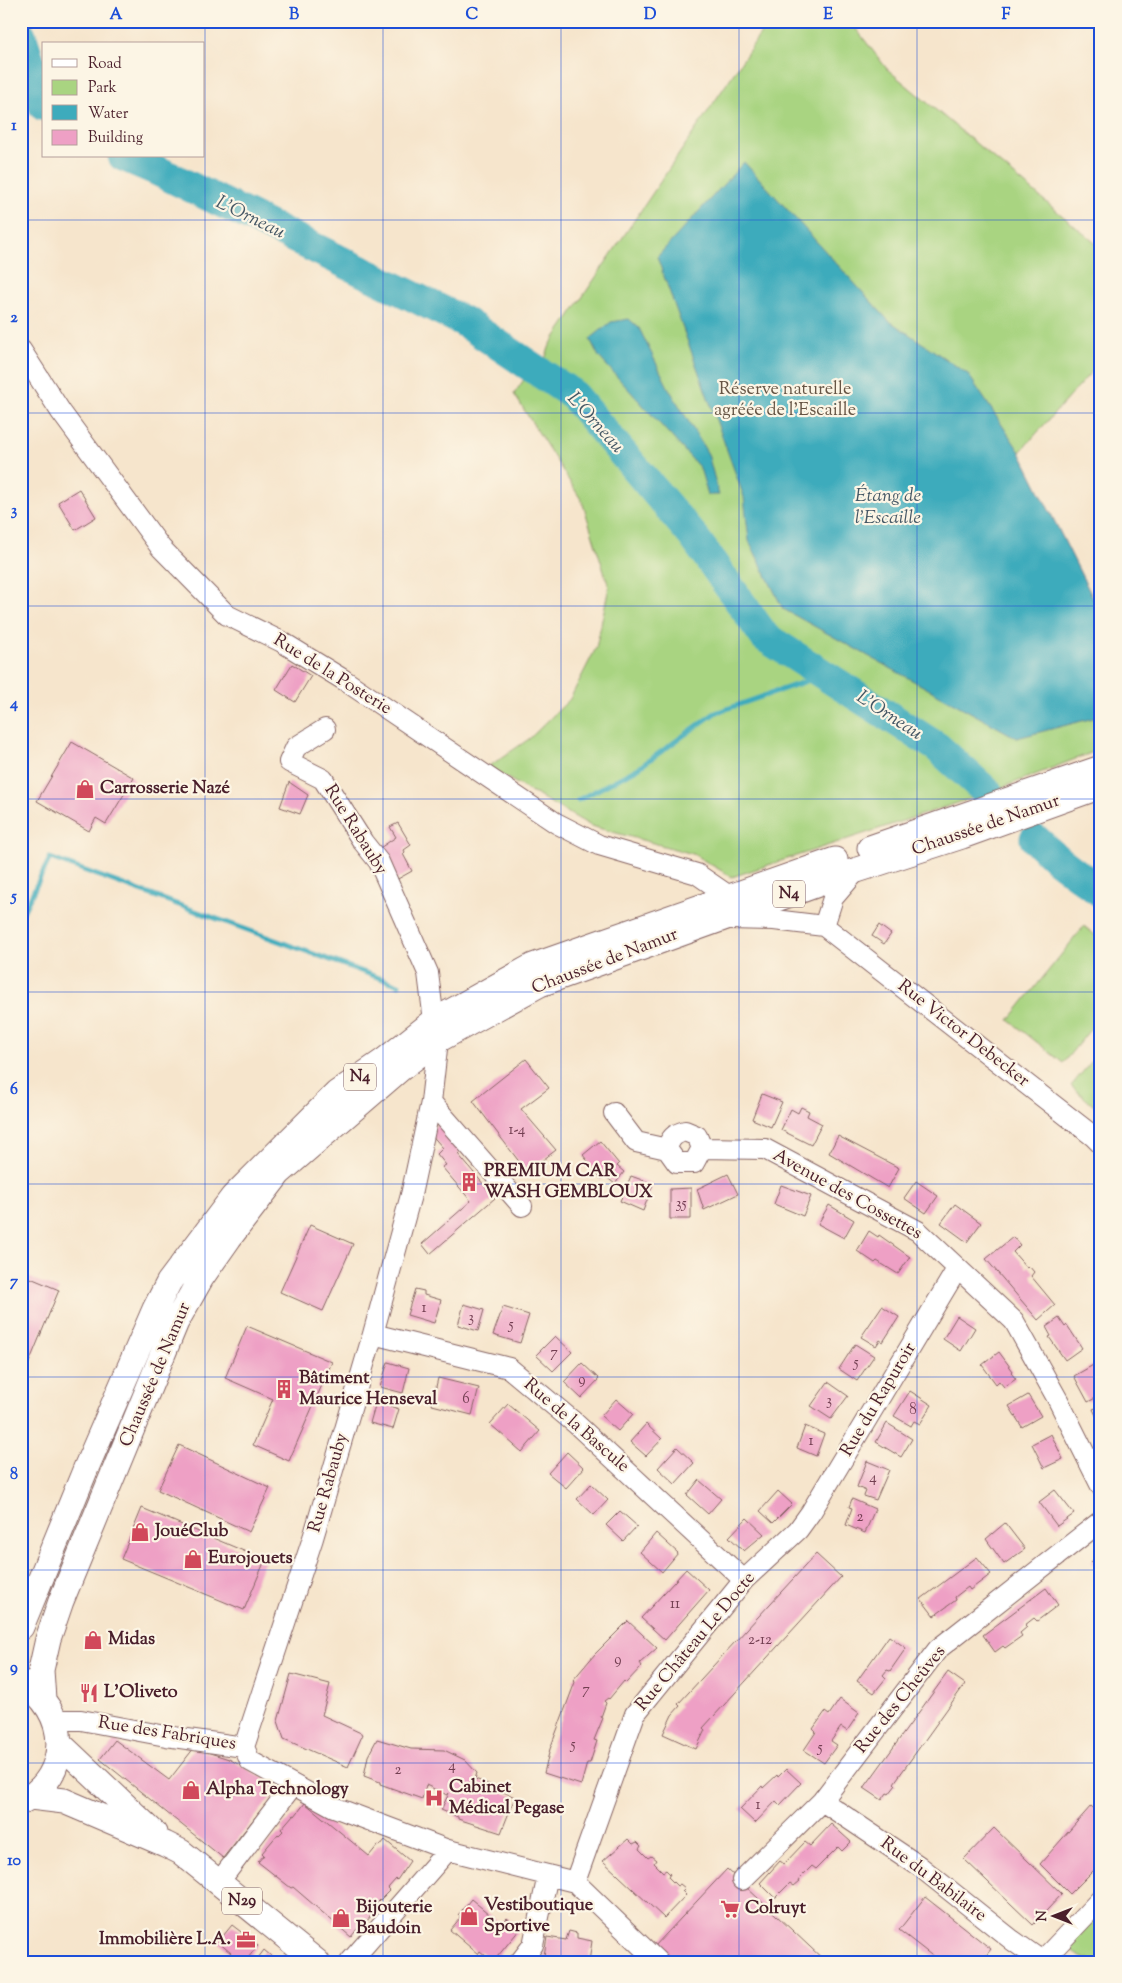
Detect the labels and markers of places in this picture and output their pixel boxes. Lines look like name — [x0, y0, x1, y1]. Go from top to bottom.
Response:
place label: Carrosserie Nazé — [100, 776, 231, 802]
shop icon: Carrosserie Nazé — [74, 778, 96, 800]
place label: PREMIUM CAR WASH GEMBLOUX — [484, 1159, 653, 1206]
building icon: PREMIUM CAR WASH GEMBLOUX — [458, 1171, 480, 1193]
place label: Bâtiment Maurice Henseval — [299, 1366, 438, 1413]
building icon: Bâtiment Maurice Henseval — [273, 1378, 295, 1400]
place label: JouéClub — [153, 1519, 228, 1545]
shop icon: JouéClub — [129, 1521, 151, 1543]
place label: Eurojouets — [208, 1546, 292, 1572]
shop icon: Eurojouets — [182, 1548, 204, 1570]
place label: Midas — [108, 1627, 155, 1653]
shop icon: Midas — [82, 1629, 104, 1651]
place label: L'Oliveto — [104, 1680, 178, 1706]
restaurant icon: L'Oliveto — [78, 1682, 100, 1704]
place label: Cabinet Médical Pegase — [449, 1775, 565, 1822]
place label: Alpha Technology — [206, 1777, 349, 1803]
shop icon: Alpha Technology — [180, 1779, 202, 1801]
hospital icon: Cabinet Médical Pegase — [423, 1787, 445, 1809]
place label: Vestiboutique Sportive — [484, 1893, 594, 1940]
place label: Bijouterie Baudoin — [356, 1895, 433, 1942]
place label: Colruyt — [745, 1896, 807, 1922]
supermarket icon: Colruyt — [719, 1898, 741, 1920]
shop icon: Vestiboutique Sportive — [458, 1905, 480, 1927]
shop icon: Bijouterie Baudoin — [330, 1907, 352, 1929]
place label: Immobilière L.A. — [99, 1927, 231, 1953]
office icon: Immobilière L.A. — [235, 1929, 257, 1951]

